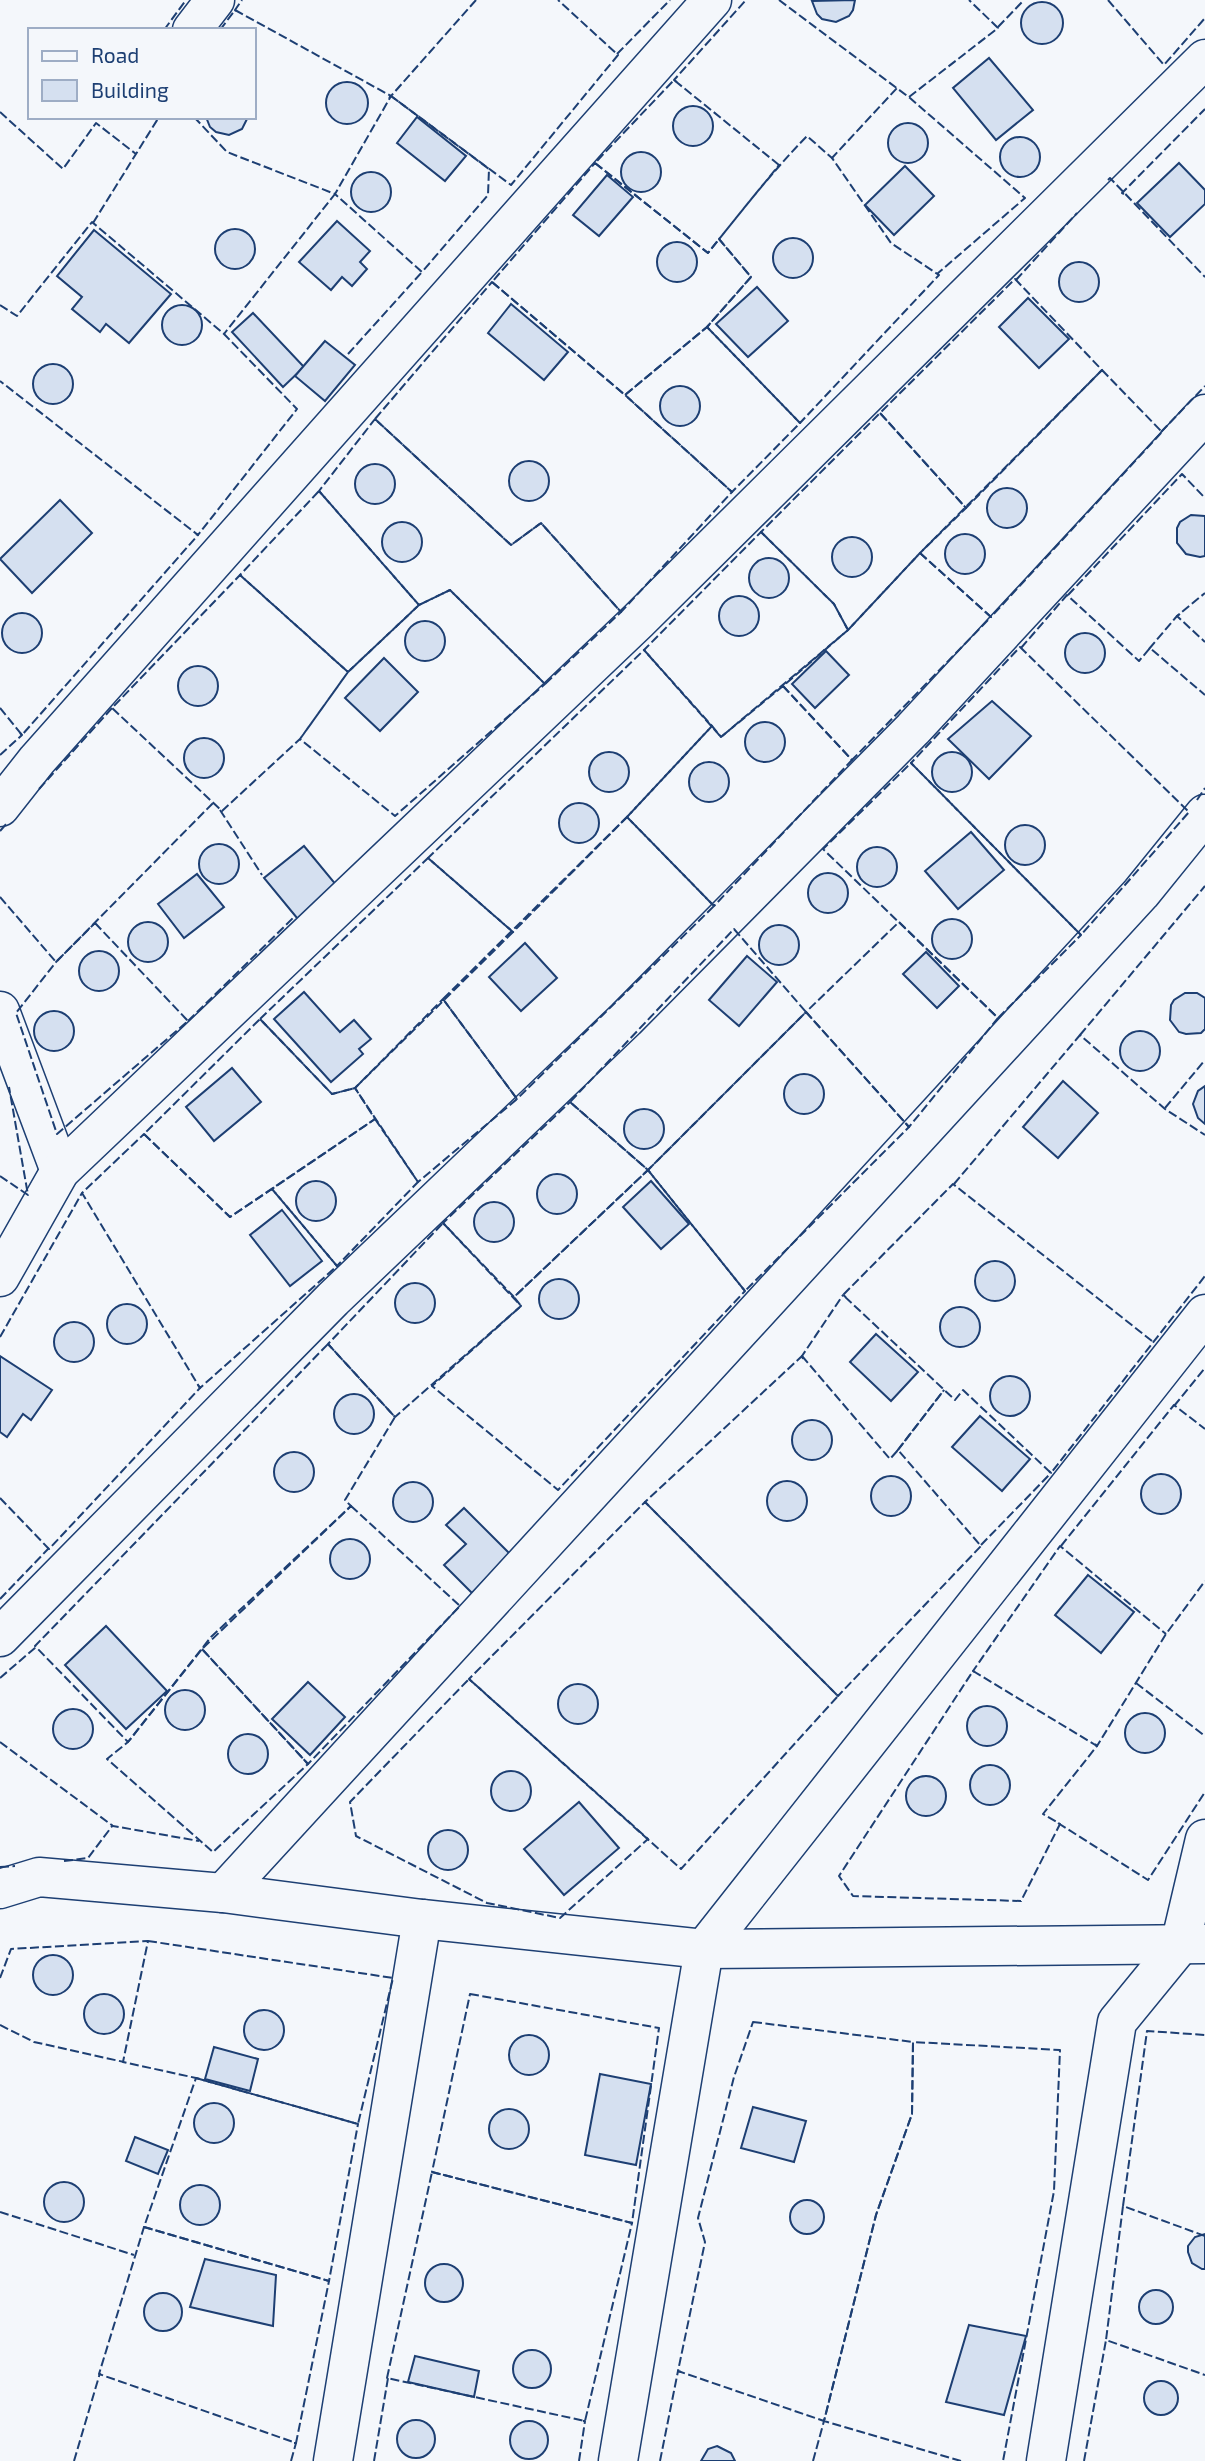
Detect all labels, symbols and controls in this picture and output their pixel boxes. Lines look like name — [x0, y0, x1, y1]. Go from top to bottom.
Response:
legend — [28, 28, 256, 119]
text: Road — [91, 42, 139, 67]
text: Building — [91, 77, 169, 102]

